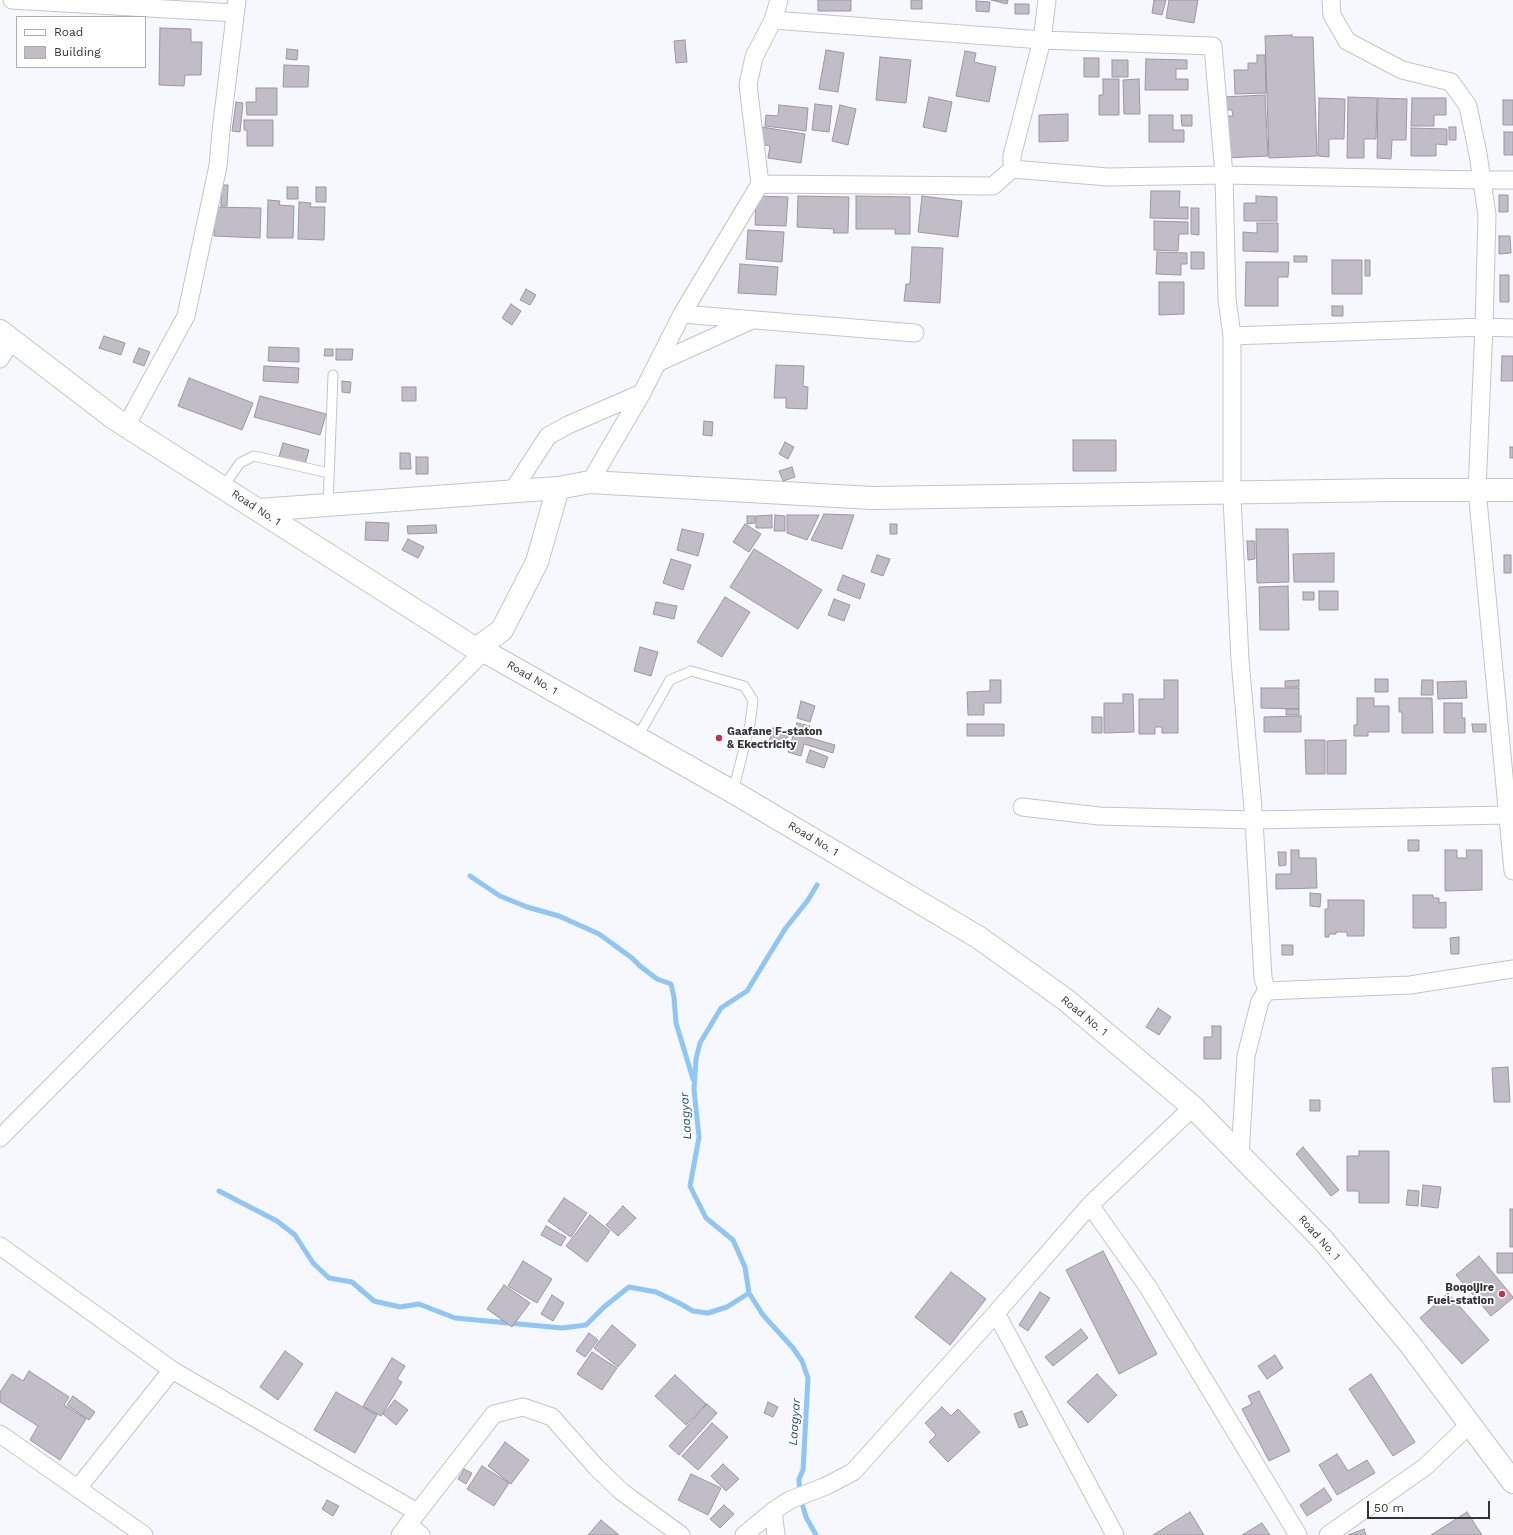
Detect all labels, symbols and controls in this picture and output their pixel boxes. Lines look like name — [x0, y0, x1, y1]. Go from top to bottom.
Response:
legend — [16, 16, 146, 68]
text: Road — [54, 25, 83, 39]
text: Building — [54, 45, 101, 59]
street label: Road No. 1 — [229, 487, 283, 529]
street label: Road No. 1 — [504, 658, 560, 698]
place label: Gaafane F-staton & Ekectricity — [727, 725, 822, 751]
marker: Gaafane F-staton & Ekectricity — [714, 733, 724, 743]
street label: Road No. 1 — [786, 819, 840, 859]
street label: Road No. 1 — [1058, 993, 1110, 1039]
water label: Laagyar — [677, 1092, 695, 1140]
street label: Road No. 1 — [1295, 1213, 1343, 1263]
place label: Boqoljire Fuel-station — [1427, 1281, 1494, 1307]
marker: Boqoljire Fuel-station — [1497, 1289, 1507, 1299]
water label: Laagyar — [786, 1398, 804, 1446]
scale bar — [1369, 1493, 1492, 1519]
text: 50 m — [1374, 1501, 1404, 1515]

